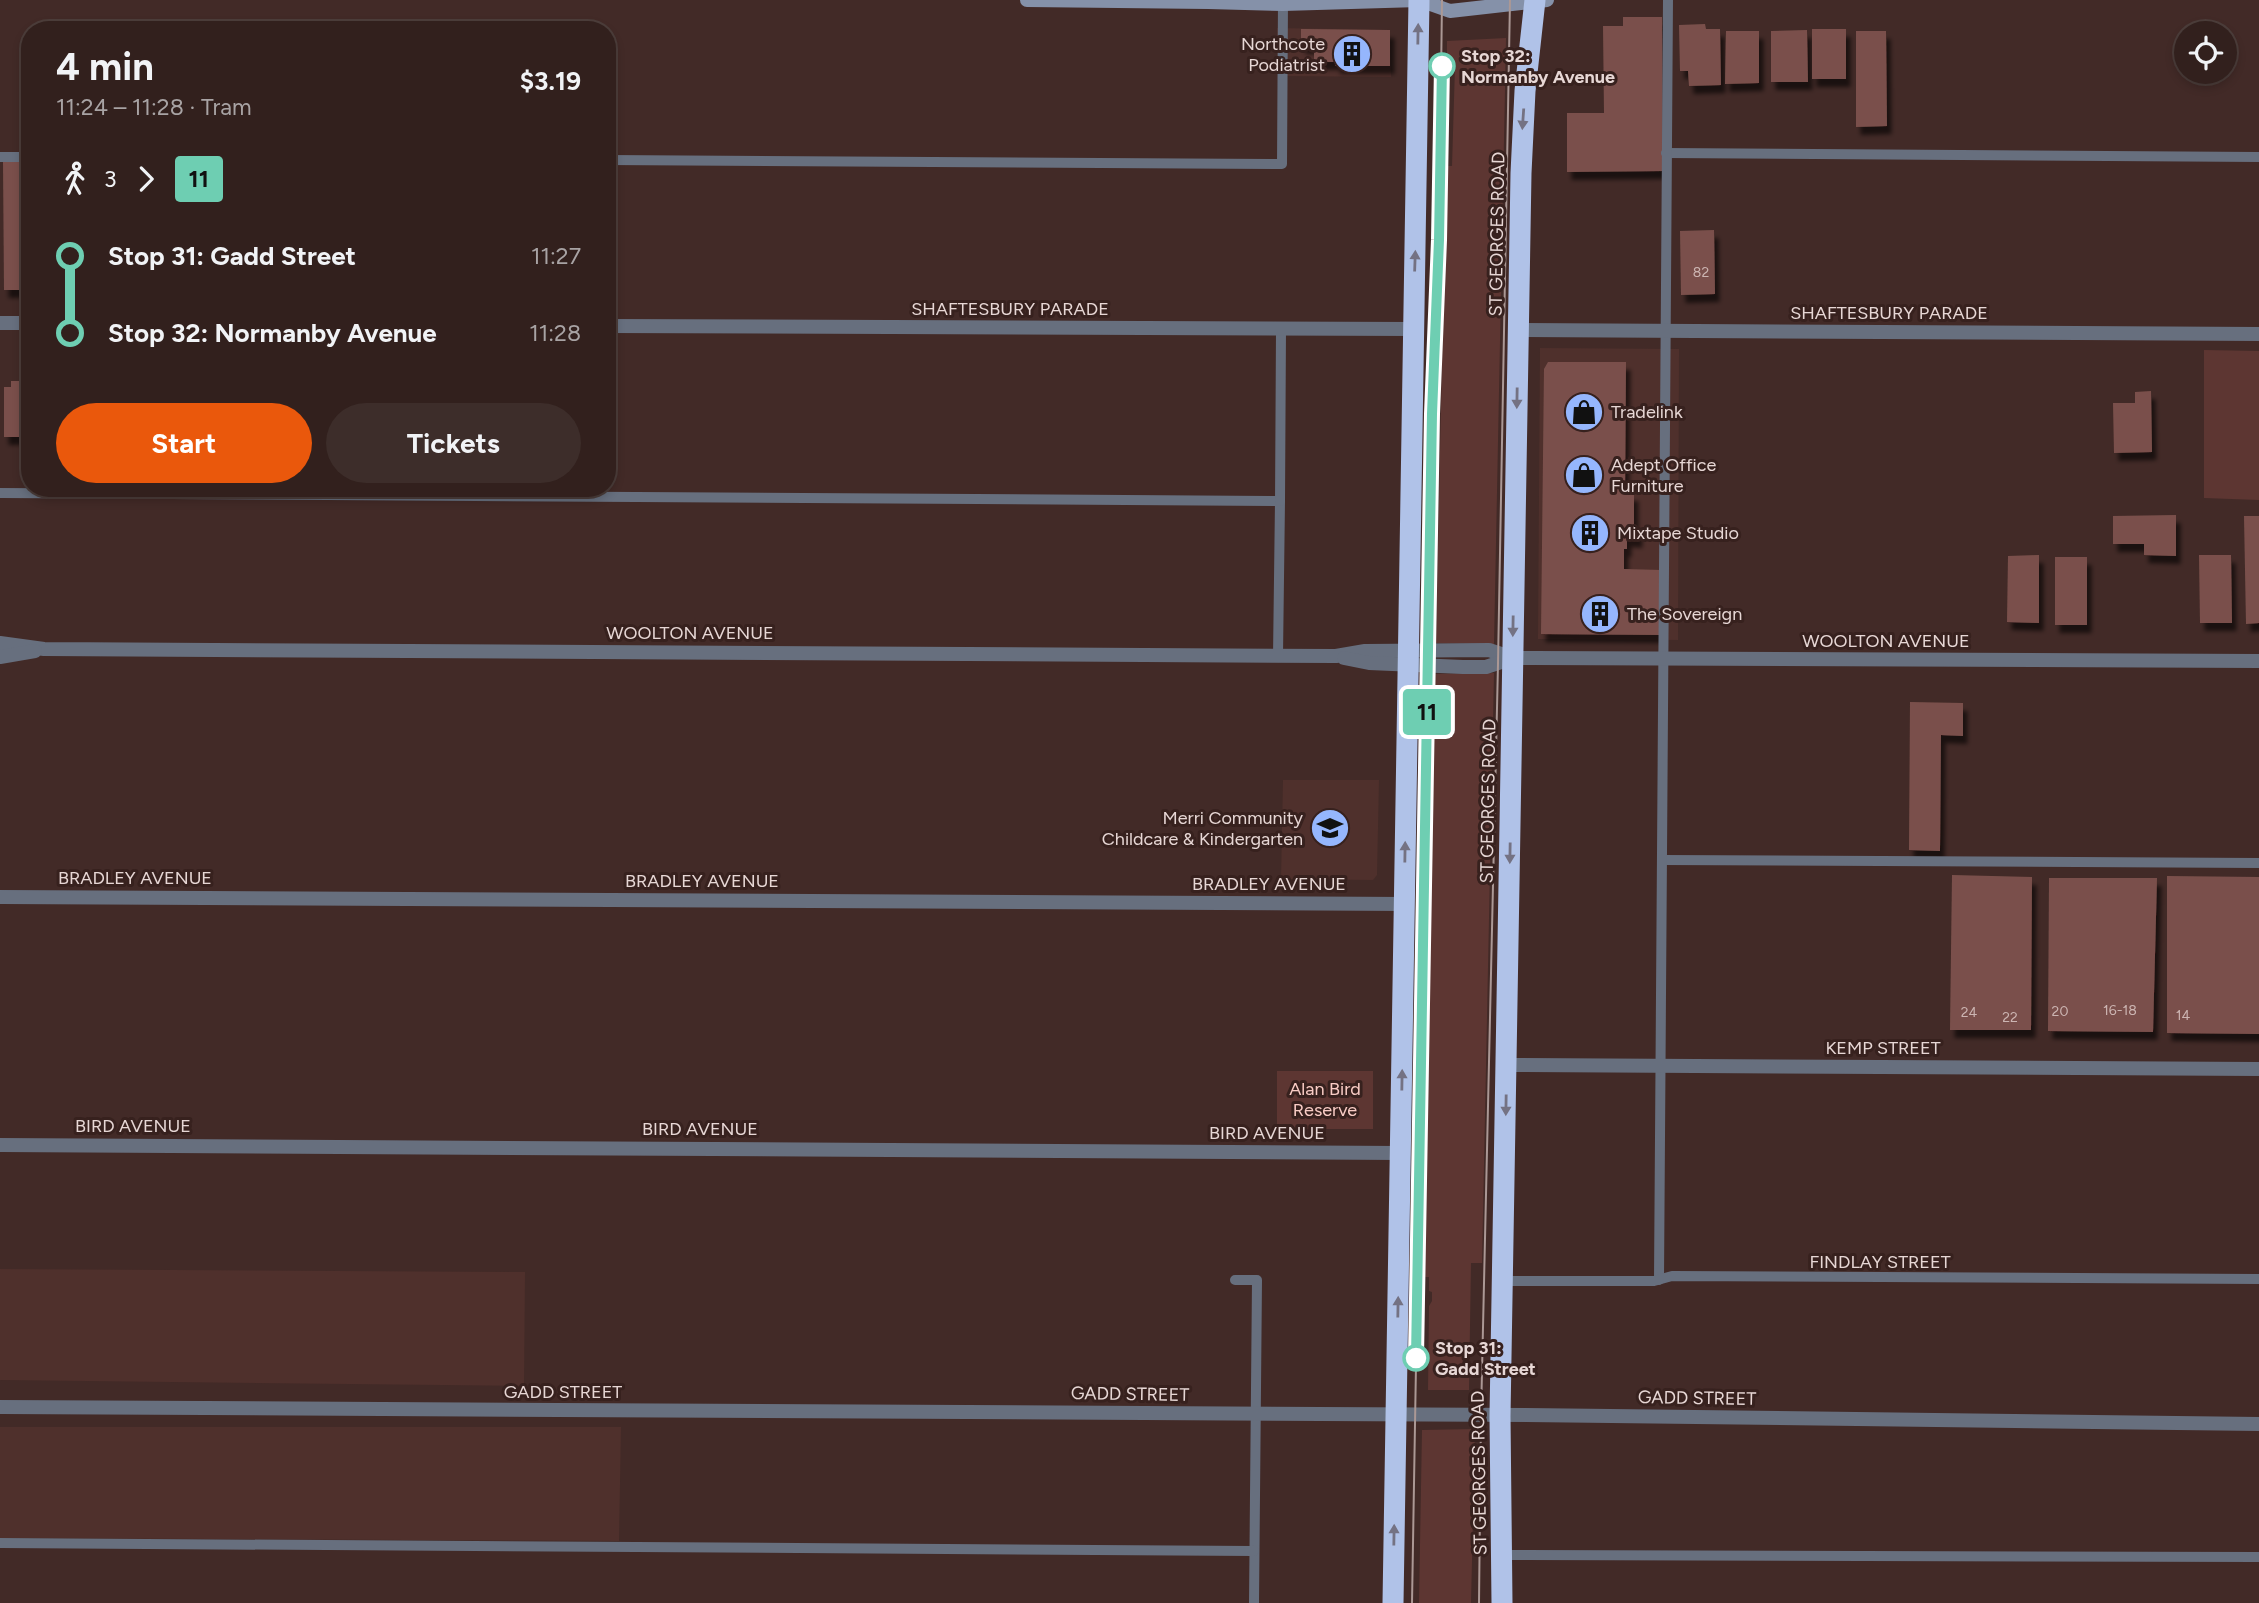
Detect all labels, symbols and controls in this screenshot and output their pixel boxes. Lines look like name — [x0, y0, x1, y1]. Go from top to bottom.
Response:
map controls — [2174, 21, 2237, 84]
button: locate — [2174, 21, 2237, 84]
one-way arrow — [1413, 22, 1424, 44]
place label: Northcote Podiatrist — [1241, 33, 1325, 76]
building icon: Northcote Podiatrist — [1331, 33, 1373, 75]
text: 4 min — [56, 44, 154, 90]
place label: Stop 32: Normanby Avenue — [1461, 45, 1615, 88]
marker: Stop 32: Normanby Avenue — [1429, 53, 1455, 79]
text: $3.19 — [520, 65, 581, 97]
text: 11:24 – 11:28 · Tram — [56, 93, 252, 121]
one-way arrow — [1517, 108, 1528, 130]
street label: ST GEORGES ROAD — [1485, 151, 1509, 317]
icon: walk — [56, 160, 94, 198]
icon: forward — [127, 160, 165, 198]
text: 11 — [189, 164, 209, 193]
text: 3 — [104, 165, 117, 193]
text: Stop 31: Gadd Street — [108, 240, 356, 272]
text: 11:27 — [531, 242, 581, 270]
one-way arrow — [1409, 250, 1420, 272]
house number: 82 — [1693, 264, 1709, 281]
street label: SHAFTESBURY PARADE — [911, 298, 1109, 320]
street label: SHAFTESBURY PARADE — [1790, 302, 1988, 324]
text: Stop 32: Normanby Avenue — [108, 317, 437, 349]
text: 11:28 — [529, 319, 581, 347]
one-way arrow — [1511, 387, 1523, 409]
shop icon: Tradelink — [1563, 391, 1605, 433]
place label: Tradelink — [1611, 401, 1683, 423]
button: Start — [56, 403, 312, 483]
button: Tickets — [326, 403, 581, 483]
shop icon: Adept Office Furniture — [1563, 454, 1605, 496]
place label: Adept Office Furniture — [1611, 454, 1716, 497]
building icon: Mixtape Studio — [1569, 512, 1611, 554]
place label: Mixtape Studio — [1617, 522, 1739, 544]
building icon: The Sovereign — [1579, 593, 1621, 635]
place label: The Sovereign — [1627, 603, 1742, 625]
one-way arrow — [1508, 615, 1519, 637]
street label: WOOLTON AVENUE — [606, 622, 774, 644]
street label: WOOLTON AVENUE — [1802, 630, 1970, 652]
line badge: 11 — [1396, 689, 1458, 735]
text: 11 — [1417, 697, 1437, 726]
street label: ST GEORGES ROAD — [1476, 718, 1500, 884]
place label: Merri Community Childcare & Kindergarten — [1102, 807, 1304, 850]
school or university icon: Merri Community Childcare & Kindergarten — [1309, 807, 1351, 849]
one-way arrow — [1399, 841, 1411, 863]
one-way arrow — [1504, 842, 1516, 864]
street label: BRADLEY AVENUE — [58, 867, 212, 889]
street label: BRADLEY AVENUE — [625, 870, 779, 892]
street label: BRADLEY AVENUE — [1192, 873, 1346, 895]
house number: 16-18 — [2103, 1002, 2137, 1019]
house number: 20 — [2052, 1003, 2068, 1020]
house number: 24 — [1961, 1004, 1978, 1021]
house number: 14 — [2176, 1007, 2191, 1024]
house number: 22 — [2002, 1009, 2018, 1026]
street label: KEMP STREET — [1825, 1037, 1941, 1059]
one-way arrow — [1396, 1069, 1407, 1091]
park label: Alan Bird Reserve — [1289, 1078, 1361, 1121]
one-way arrow — [1500, 1094, 1511, 1116]
street label: BIRD AVENUE — [75, 1115, 191, 1137]
street label: BIRD AVENUE — [642, 1118, 758, 1140]
street label: BIRD AVENUE — [1209, 1122, 1325, 1144]
street label: FINDLAY STREET — [1809, 1251, 1951, 1273]
one-way arrow — [1392, 1296, 1404, 1318]
place label: Stop 31: Gadd Street — [1435, 1337, 1536, 1380]
marker: Stop 31: Gadd Street — [1403, 1345, 1429, 1371]
street label: GADD STREET — [504, 1381, 622, 1403]
street label: GADD STREET — [1071, 1382, 1189, 1406]
street label: GADD STREET — [1638, 1386, 1756, 1410]
street label: ST GEORGES ROAD — [1467, 1390, 1491, 1556]
one-way arrow — [1389, 1524, 1400, 1546]

